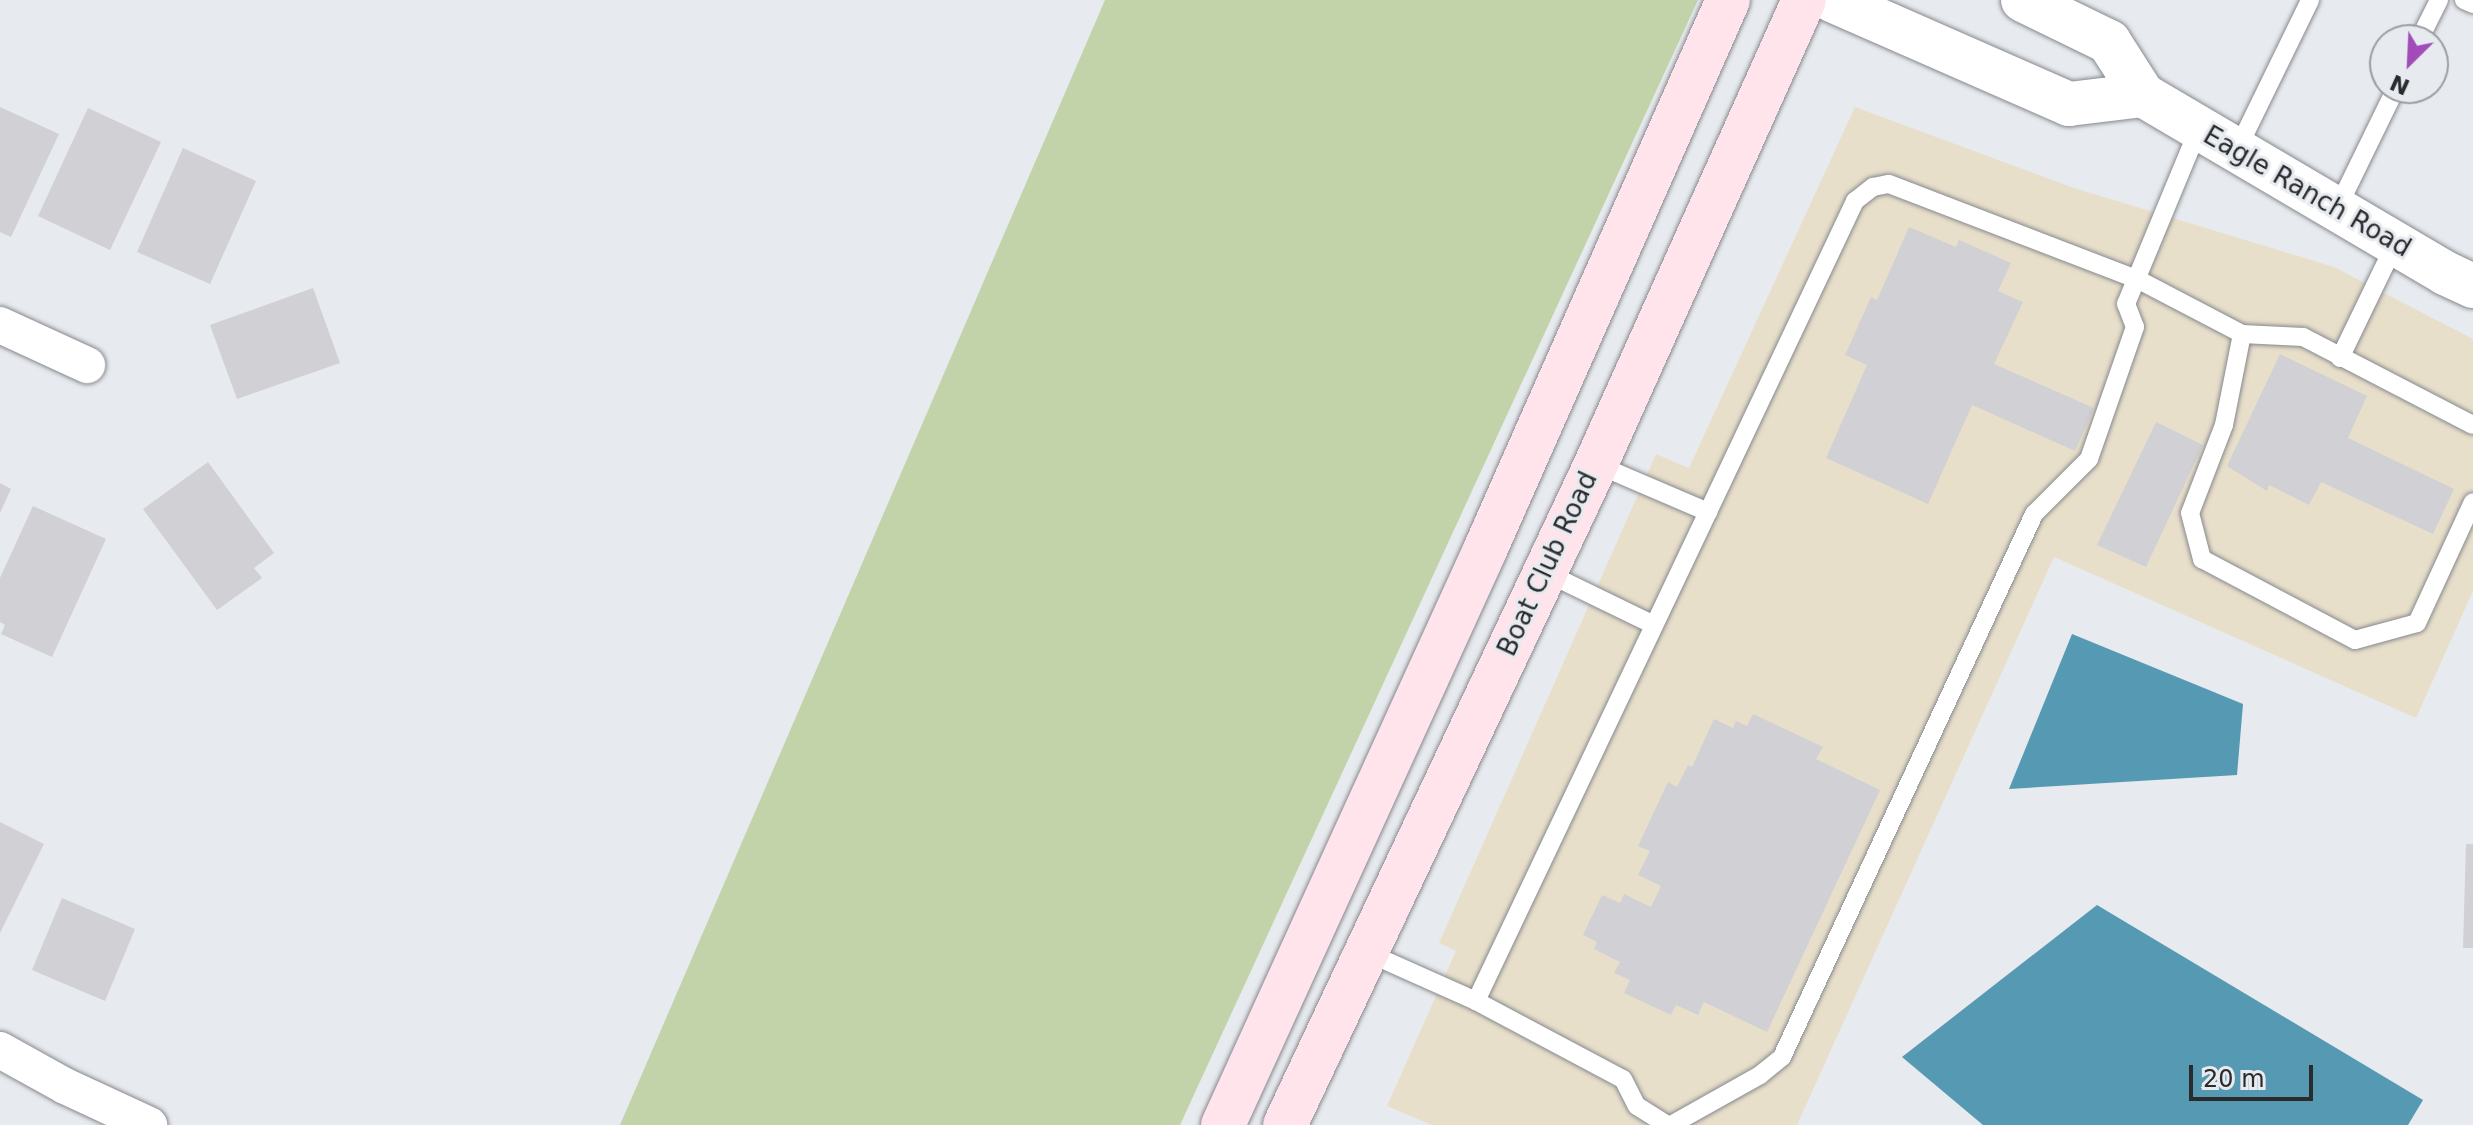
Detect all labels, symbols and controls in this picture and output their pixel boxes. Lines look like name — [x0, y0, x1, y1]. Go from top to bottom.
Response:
north arrow — [2369, 24, 2449, 104]
text: N — [2386, 69, 2413, 100]
street label: Eagle Ranch Road — [2198, 120, 2416, 264]
street label: Boat Club Road — [1492, 467, 1604, 661]
scale bar — [2193, 1049, 2317, 1099]
text: 20 m — [2203, 1065, 2265, 1093]

